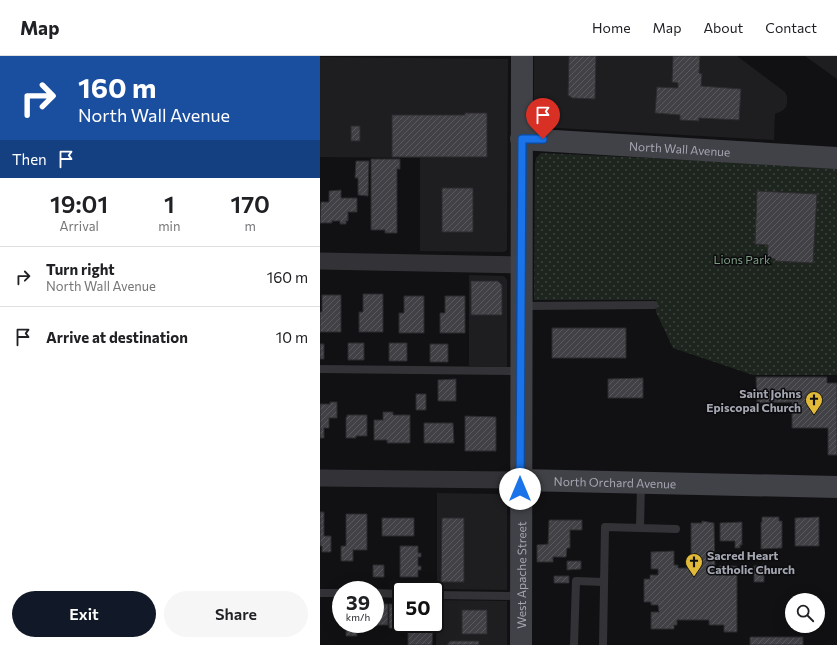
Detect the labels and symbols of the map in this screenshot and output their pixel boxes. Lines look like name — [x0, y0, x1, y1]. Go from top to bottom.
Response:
pin — [526, 98, 560, 139]
street label: North Wall Avenue — [629, 139, 731, 159]
park label: Lions Park — [714, 252, 771, 266]
place label: Saint Johns Episcopal Church — [706, 386, 801, 414]
church icon: Saint Johns Episcopal Church — [804, 390, 824, 415]
position arrow — [499, 468, 541, 510]
street label: North Orchard Avenue — [554, 474, 676, 490]
street label: West Apache Street — [514, 521, 528, 629]
place label: Sacred Heart Catholic Church — [707, 548, 795, 576]
church icon: Sacred Heart Catholic Church — [684, 552, 704, 577]
speed limit sign: 50 — [392, 581, 444, 633]

